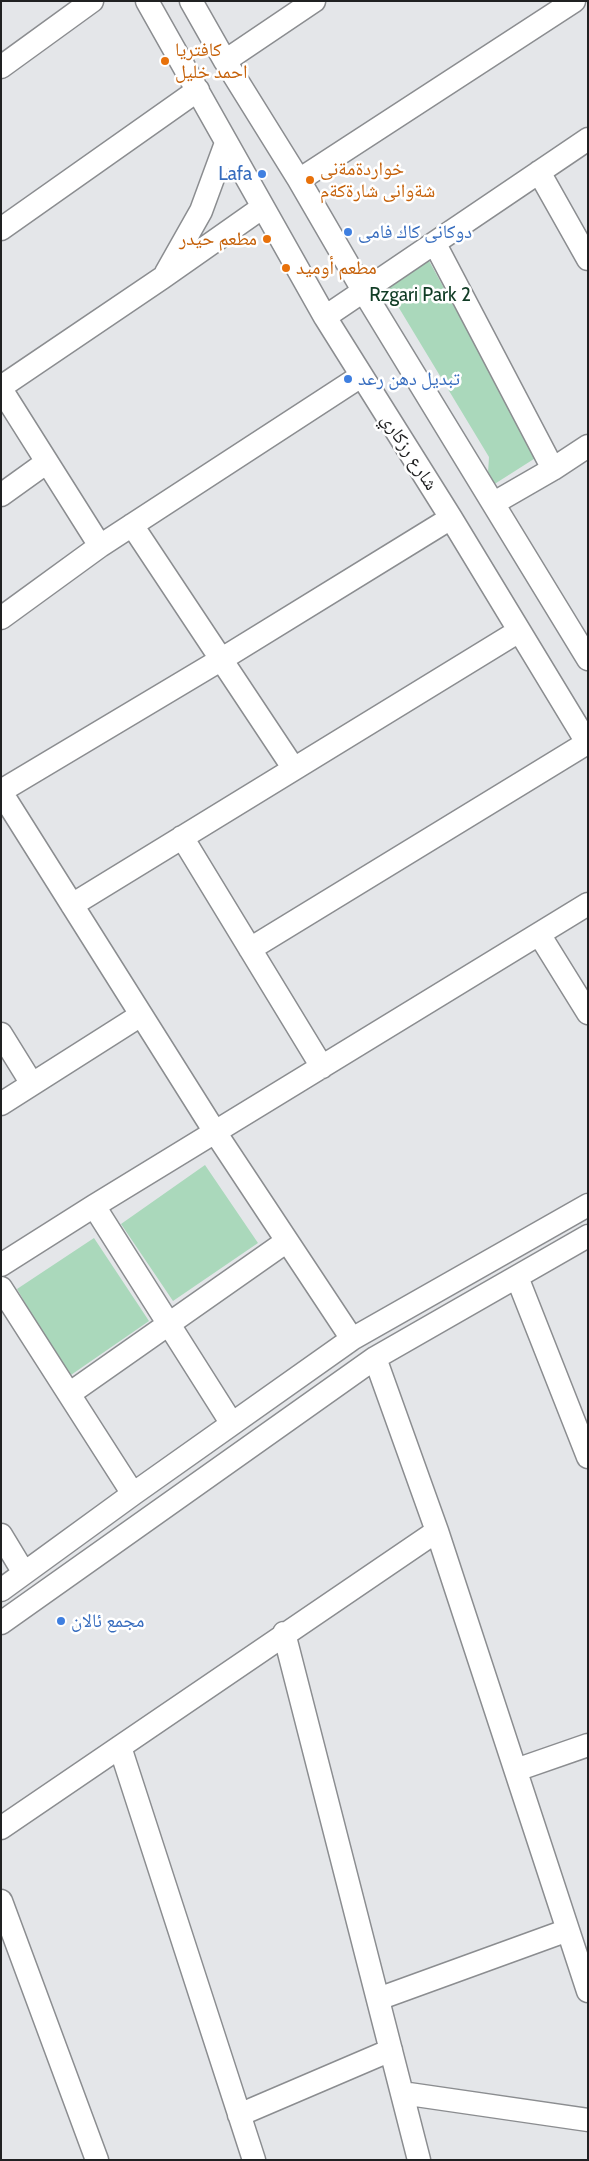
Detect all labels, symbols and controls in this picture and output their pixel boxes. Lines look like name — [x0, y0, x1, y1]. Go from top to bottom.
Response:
place label: كافتريا احمد خليل — [175, 39, 248, 83]
marker: كافتريا احمد خليل — [159, 55, 171, 67]
place label: خواردةمةنى شةوانى شارةكةم — [320, 158, 435, 202]
place label: Lafa — [218, 163, 252, 185]
marker: Lafa — [256, 168, 268, 180]
marker: خواردةمةنى شةوانى شارةكةم — [304, 174, 316, 186]
place label: دوكانى كاك فامى — [358, 221, 472, 243]
marker: دوكانى كاك فامى — [342, 226, 354, 238]
place label: مطعم حيدر — [179, 228, 257, 250]
marker: مطعم حيدر — [261, 233, 273, 245]
place label: مطعم أوميد — [296, 257, 377, 279]
marker: مطعم أوميد — [280, 262, 292, 274]
park label: Rzgari Park 2 — [369, 284, 471, 306]
place label: تبديل دهن رعد — [358, 368, 460, 390]
marker: تبديل دهن رعد — [342, 373, 354, 385]
street label: شارع رزكاري — [376, 409, 442, 495]
place label: مجمع ئالان — [71, 1610, 145, 1632]
marker: مجمع ئالان — [55, 1615, 67, 1627]

